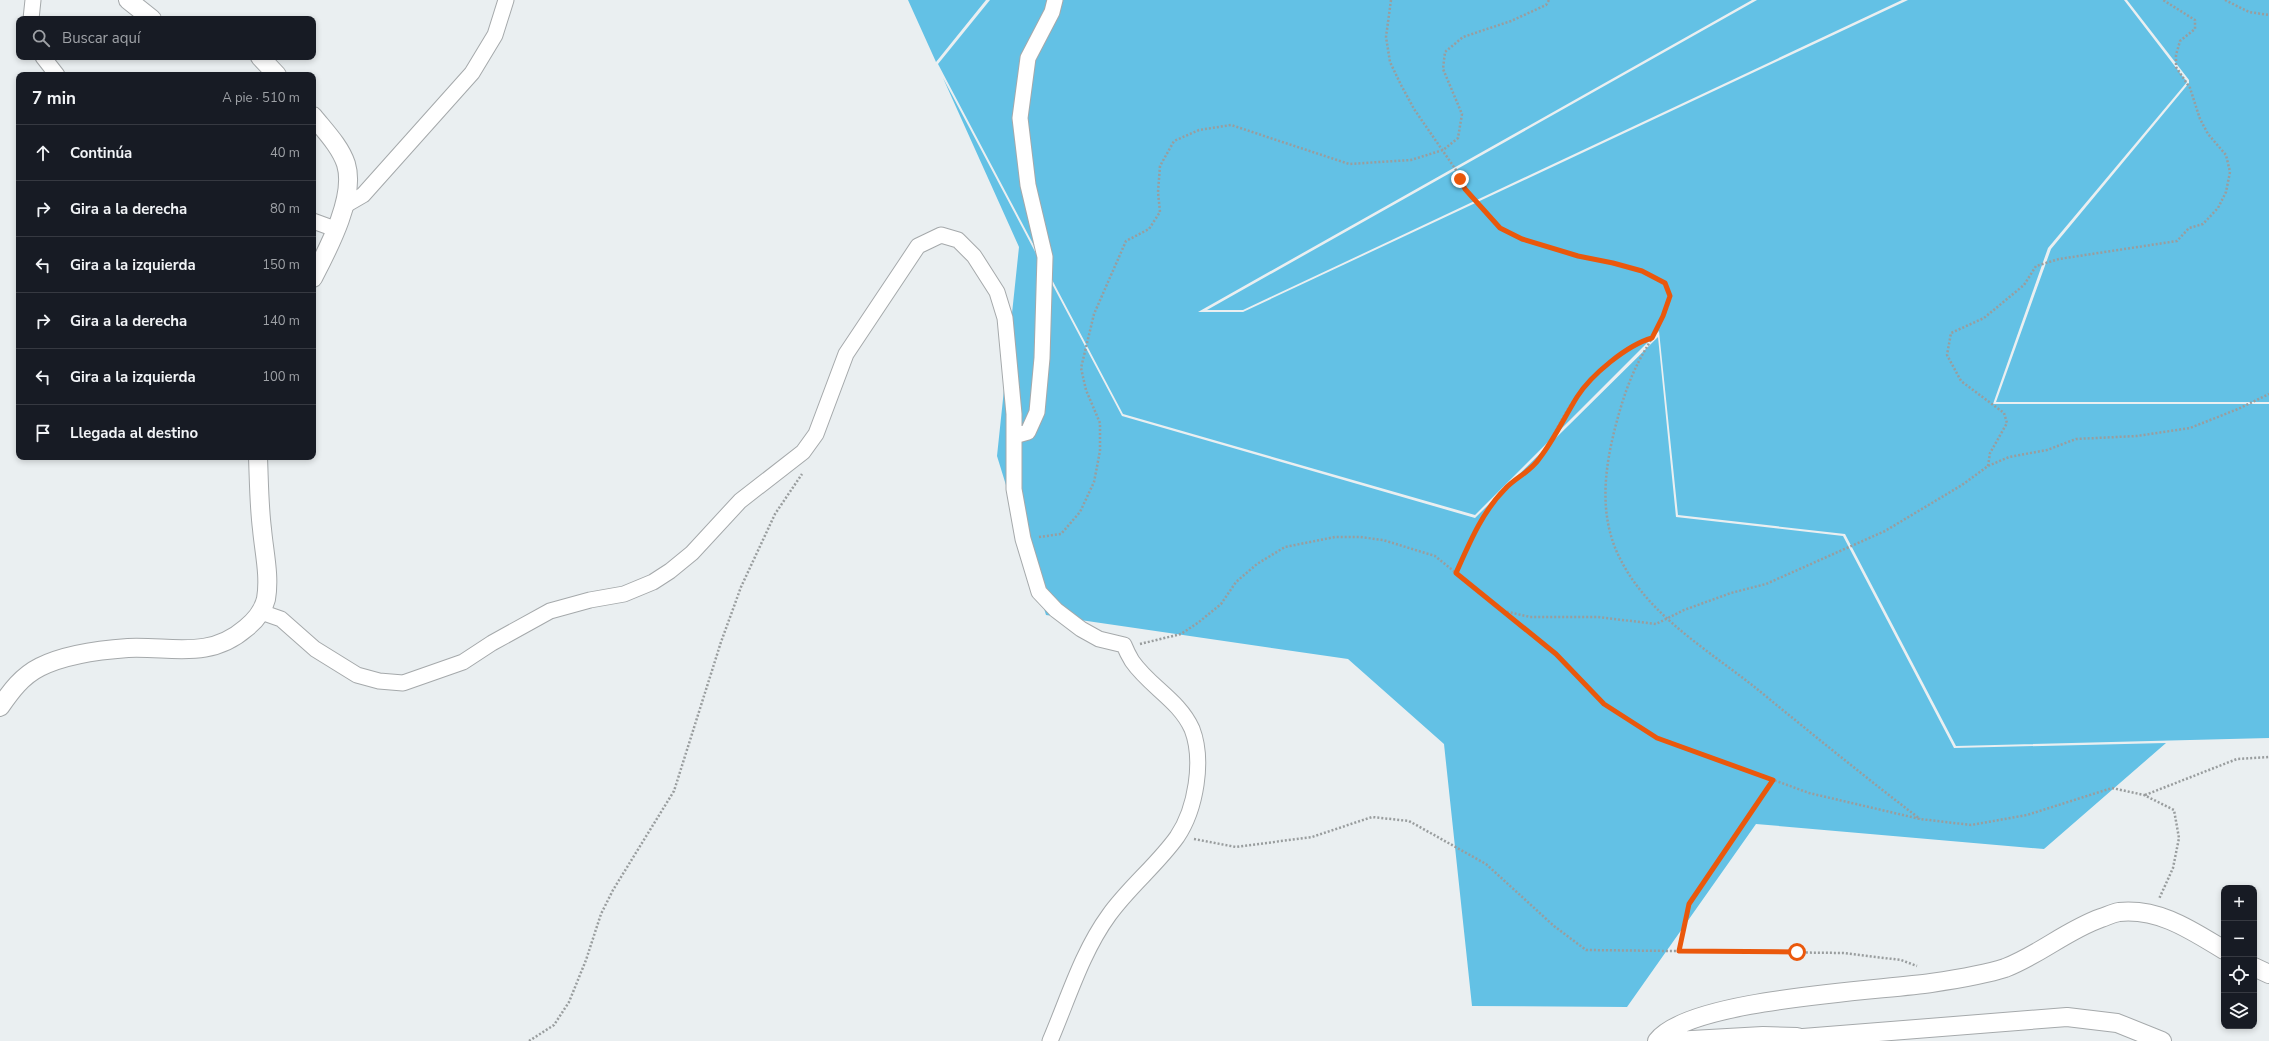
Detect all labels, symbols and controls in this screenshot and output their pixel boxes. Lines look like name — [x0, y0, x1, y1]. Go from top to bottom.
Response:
search box — [16, 16, 316, 60]
icon: search — [30, 27, 52, 49]
text: Buscar aquí — [62, 28, 140, 48]
text: 7 min — [32, 87, 76, 110]
text: A pie · 510 m — [222, 89, 300, 107]
icon: ahead — [32, 142, 54, 164]
text: Continúa — [70, 143, 132, 163]
text: 40 m — [270, 144, 300, 162]
route end — [1451, 170, 1469, 188]
icon: right — [32, 198, 54, 220]
text: Gira a la derecha — [70, 199, 187, 219]
text: 80 m — [270, 200, 300, 218]
icon: left — [32, 254, 54, 276]
text: Gira a la izquierda — [70, 255, 196, 275]
text: 150 m — [262, 256, 300, 274]
icon: right — [32, 310, 54, 332]
text: Gira a la derecha — [70, 311, 187, 331]
text: 140 m — [262, 312, 300, 330]
icon: left — [32, 366, 54, 388]
text: Gira a la izquierda — [70, 367, 196, 387]
text: 100 m — [262, 368, 300, 386]
icon: arrive — [32, 422, 54, 444]
text: Llegada al destino — [70, 423, 198, 443]
map controls — [2221, 885, 2257, 1029]
button: + — [2221, 885, 2257, 921]
button: − — [2221, 921, 2257, 957]
route start — [1788, 943, 1806, 961]
button: locate — [2221, 957, 2257, 993]
button: layers — [2221, 993, 2257, 1029]

